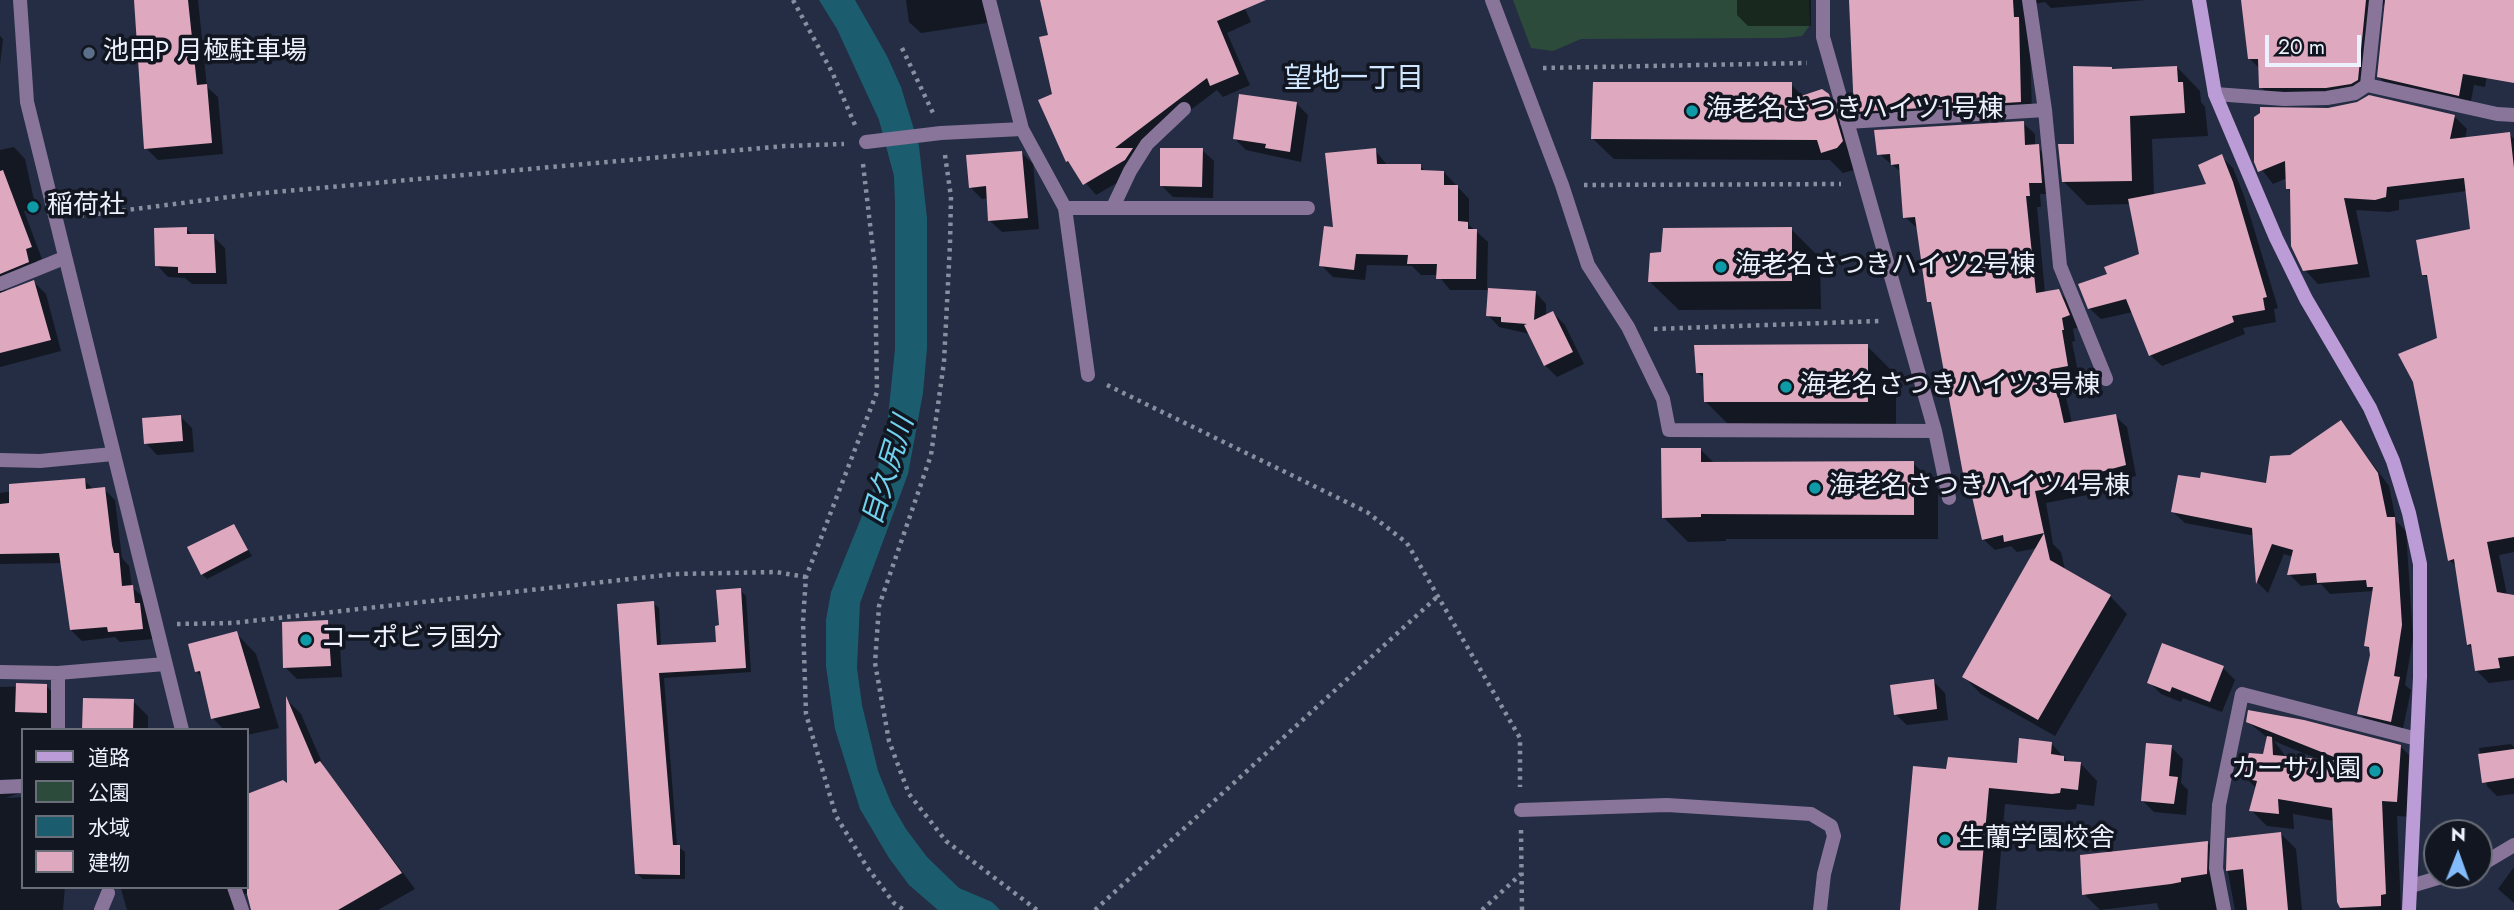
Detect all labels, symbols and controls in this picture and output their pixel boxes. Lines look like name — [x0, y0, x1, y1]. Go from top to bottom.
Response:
scale bar — [2269, 21, 2365, 65]
text: 20 m — [2278, 32, 2325, 62]
place label: 池田P 月極駐車場 — [103, 37, 307, 69]
marker: 池田P 月極駐車場 — [81, 45, 97, 61]
district label: 望地一丁目 — [1284, 63, 1424, 97]
place label: 海老名さつきハイツ1号棟 — [1706, 95, 2004, 127]
marker: 海老名さつきハイツ1号棟 — [1684, 103, 1700, 119]
place label: 稲荷社 — [47, 191, 125, 223]
marker: 稲荷社 — [25, 199, 41, 215]
place label: 海老名さつきハイツ2号棟 — [1735, 251, 2036, 283]
marker: 海老名さつきハイツ2号棟 — [1713, 259, 1729, 275]
place label: 海老名さつきハイツ3号棟 — [1800, 371, 2100, 403]
marker: 海老名さつきハイツ3号棟 — [1778, 379, 1794, 395]
water label: 目久尻川 — [858, 413, 922, 529]
place label: 海老名さつきハイツ4号棟 — [1829, 472, 2130, 504]
marker: 海老名さつきハイツ4号棟 — [1807, 480, 1823, 496]
place label: コーポビラ国分 — [320, 624, 502, 656]
marker: コーポビラ国分 — [298, 632, 314, 648]
legend — [21, 728, 248, 889]
text: 道路 — [88, 743, 130, 773]
place label: カーサ小園 — [2231, 755, 2361, 787]
marker: カーサ小園 — [2367, 763, 2383, 779]
text: 公園 — [88, 778, 130, 808]
text: 水域 — [88, 813, 130, 843]
north arrow — [2423, 819, 2493, 889]
text: N — [2451, 821, 2466, 848]
place label: 生蘭学園校舎 — [1959, 824, 2115, 856]
marker: 生蘭学園校舎 — [1937, 832, 1953, 848]
text: 建物 — [88, 848, 130, 878]

